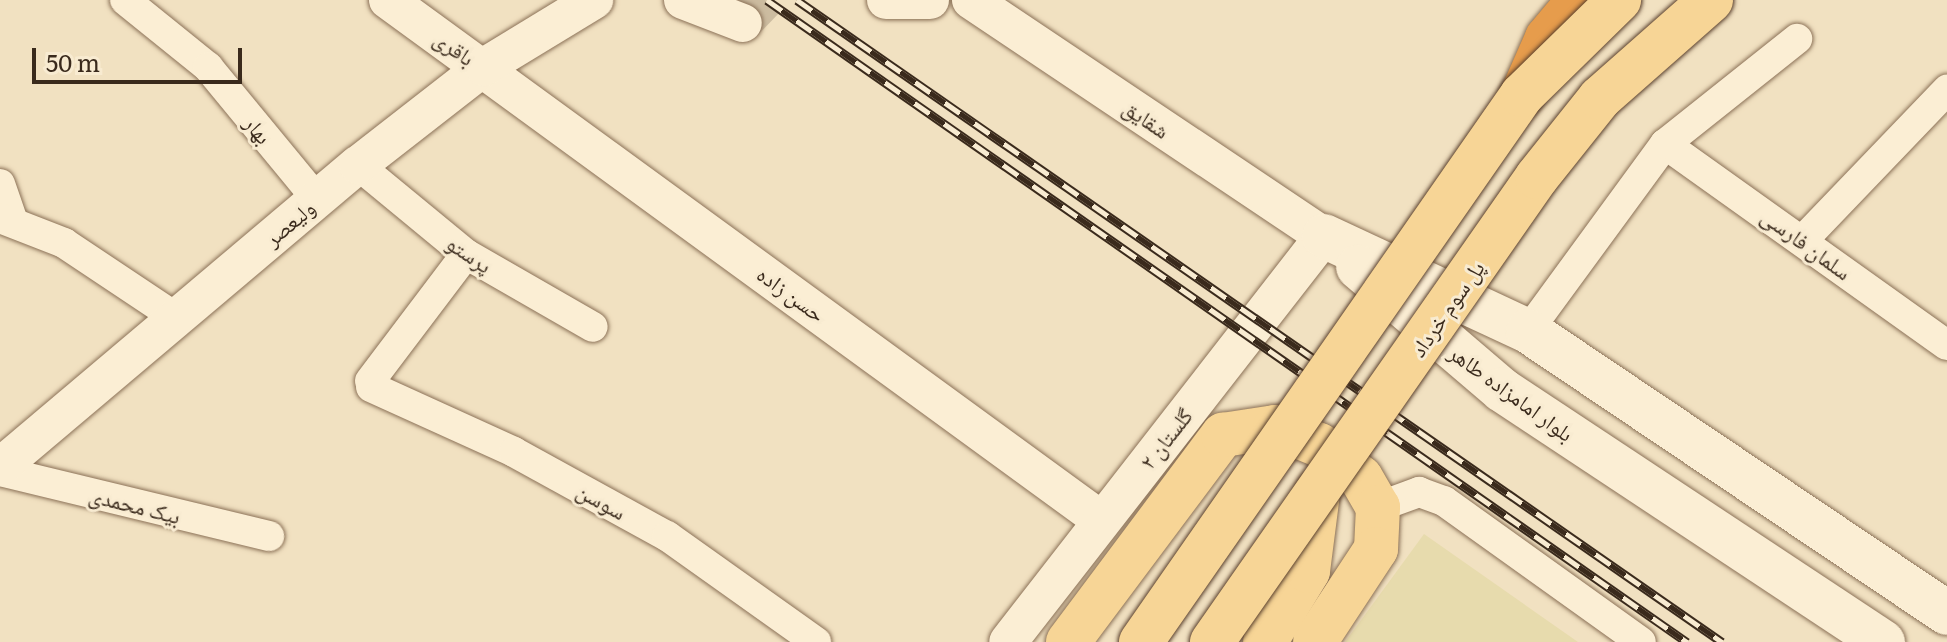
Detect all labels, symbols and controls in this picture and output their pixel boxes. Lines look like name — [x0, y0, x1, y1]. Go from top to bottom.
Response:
street label: باقری — [430, 24, 480, 70]
scale bar — [36, 32, 246, 82]
text: 50 m — [46, 44, 100, 79]
street label: شقایق — [1119, 93, 1175, 143]
street label: بهار — [240, 110, 278, 148]
street label: ولیعصر — [258, 193, 320, 251]
street label: سلمان فارسی — [1757, 202, 1857, 284]
street label: پرستو — [442, 228, 498, 278]
street label: پل سوم خرداد — [1403, 255, 1489, 361]
street label: حسن زاده — [753, 259, 831, 327]
street label: بلوار امامزاده طاهر — [1445, 338, 1579, 446]
street label: گلستان ۲ — [1133, 402, 1197, 474]
street label: سوسن — [573, 476, 631, 524]
street label: بیک محمدی — [87, 480, 183, 528]

